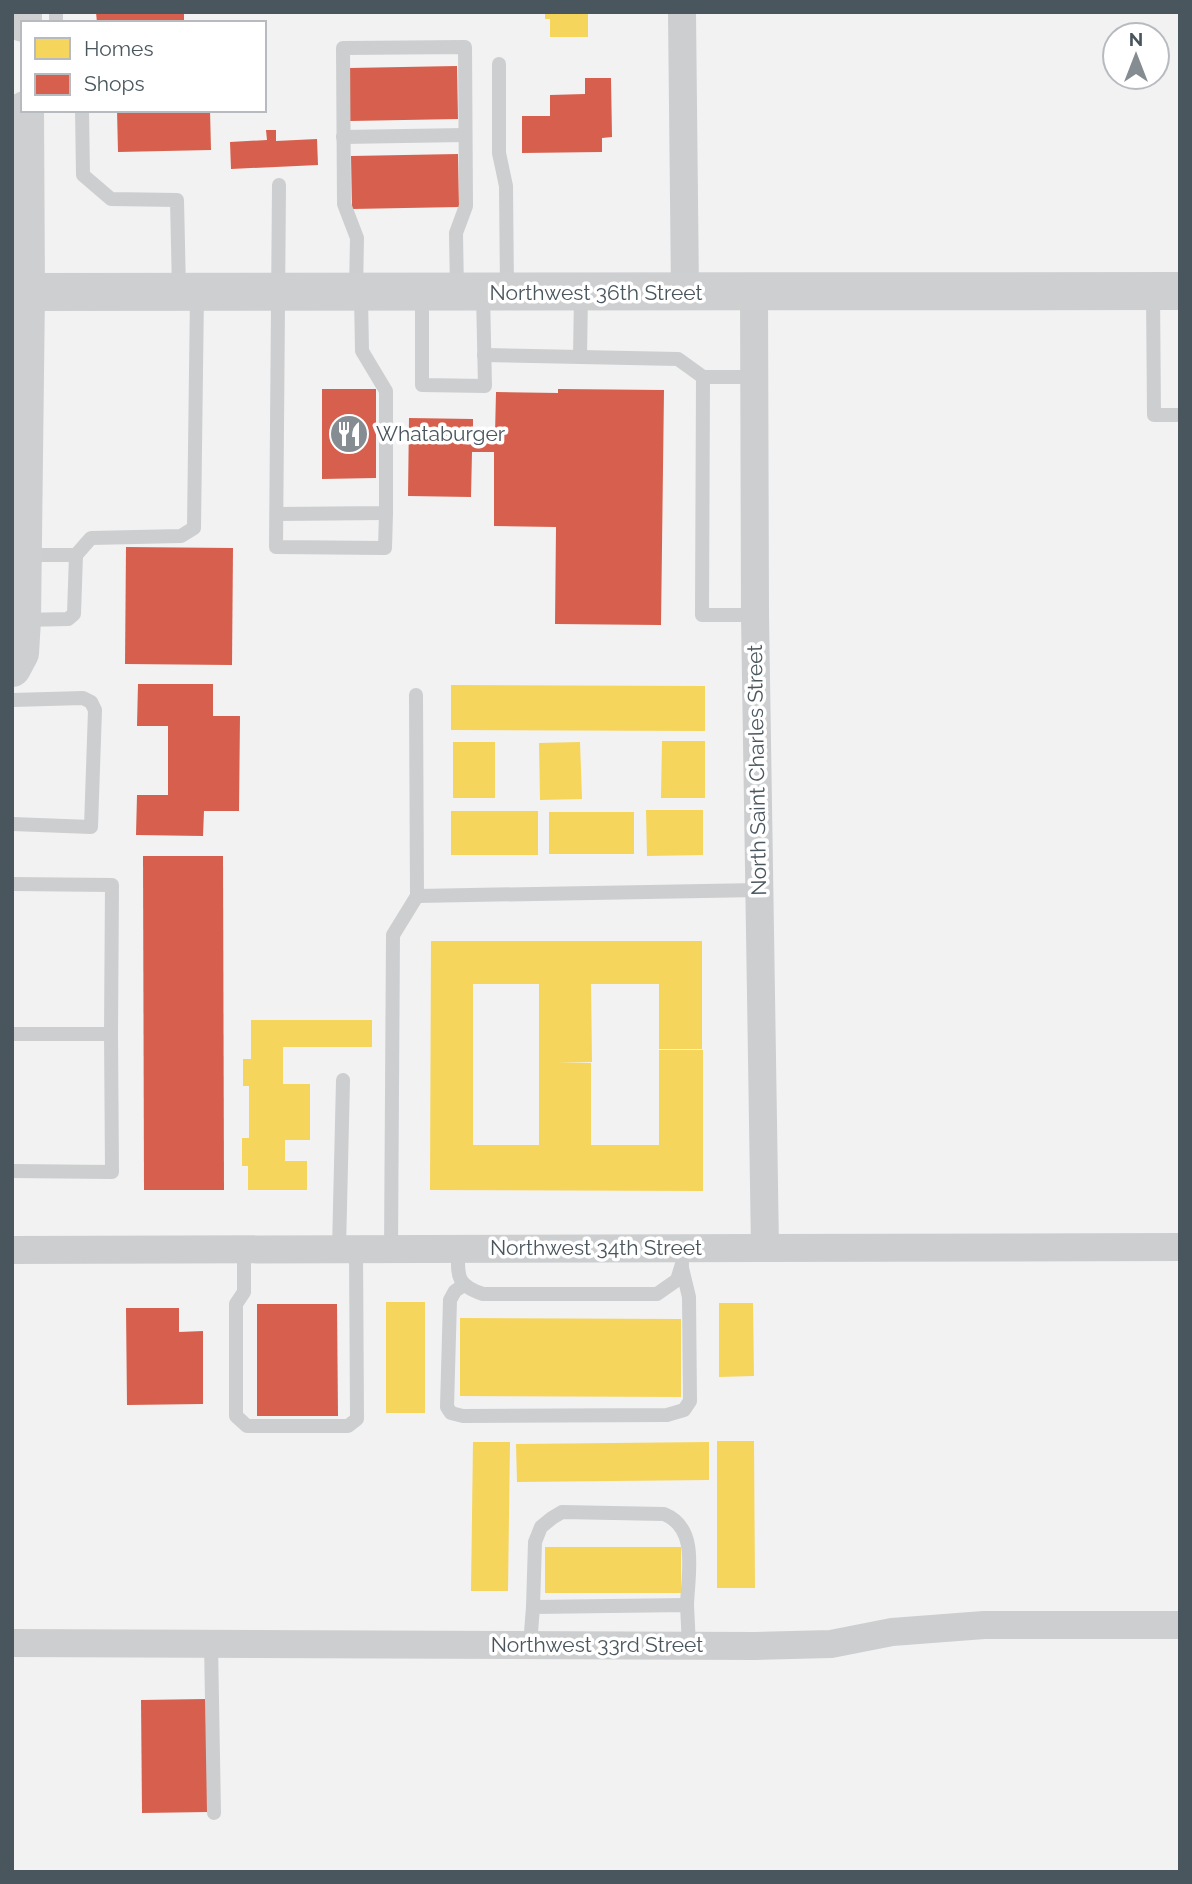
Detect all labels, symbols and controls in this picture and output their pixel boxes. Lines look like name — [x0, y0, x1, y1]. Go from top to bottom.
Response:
legend — [21, 21, 266, 112]
north arrow — [1101, 21, 1171, 91]
text: N — [1129, 28, 1143, 50]
text: Homes — [84, 36, 154, 61]
text: Shops — [84, 71, 145, 96]
street label: Northwest 36th Street — [489, 280, 703, 305]
restaurant icon: Whataburger — [328, 413, 370, 455]
place label: Whataburger — [376, 421, 506, 446]
street label: North Saint Charles Street — [742, 644, 771, 896]
street label: Northwest 34th Street — [490, 1235, 702, 1260]
street label: Northwest 33rd Street — [491, 1632, 703, 1657]

